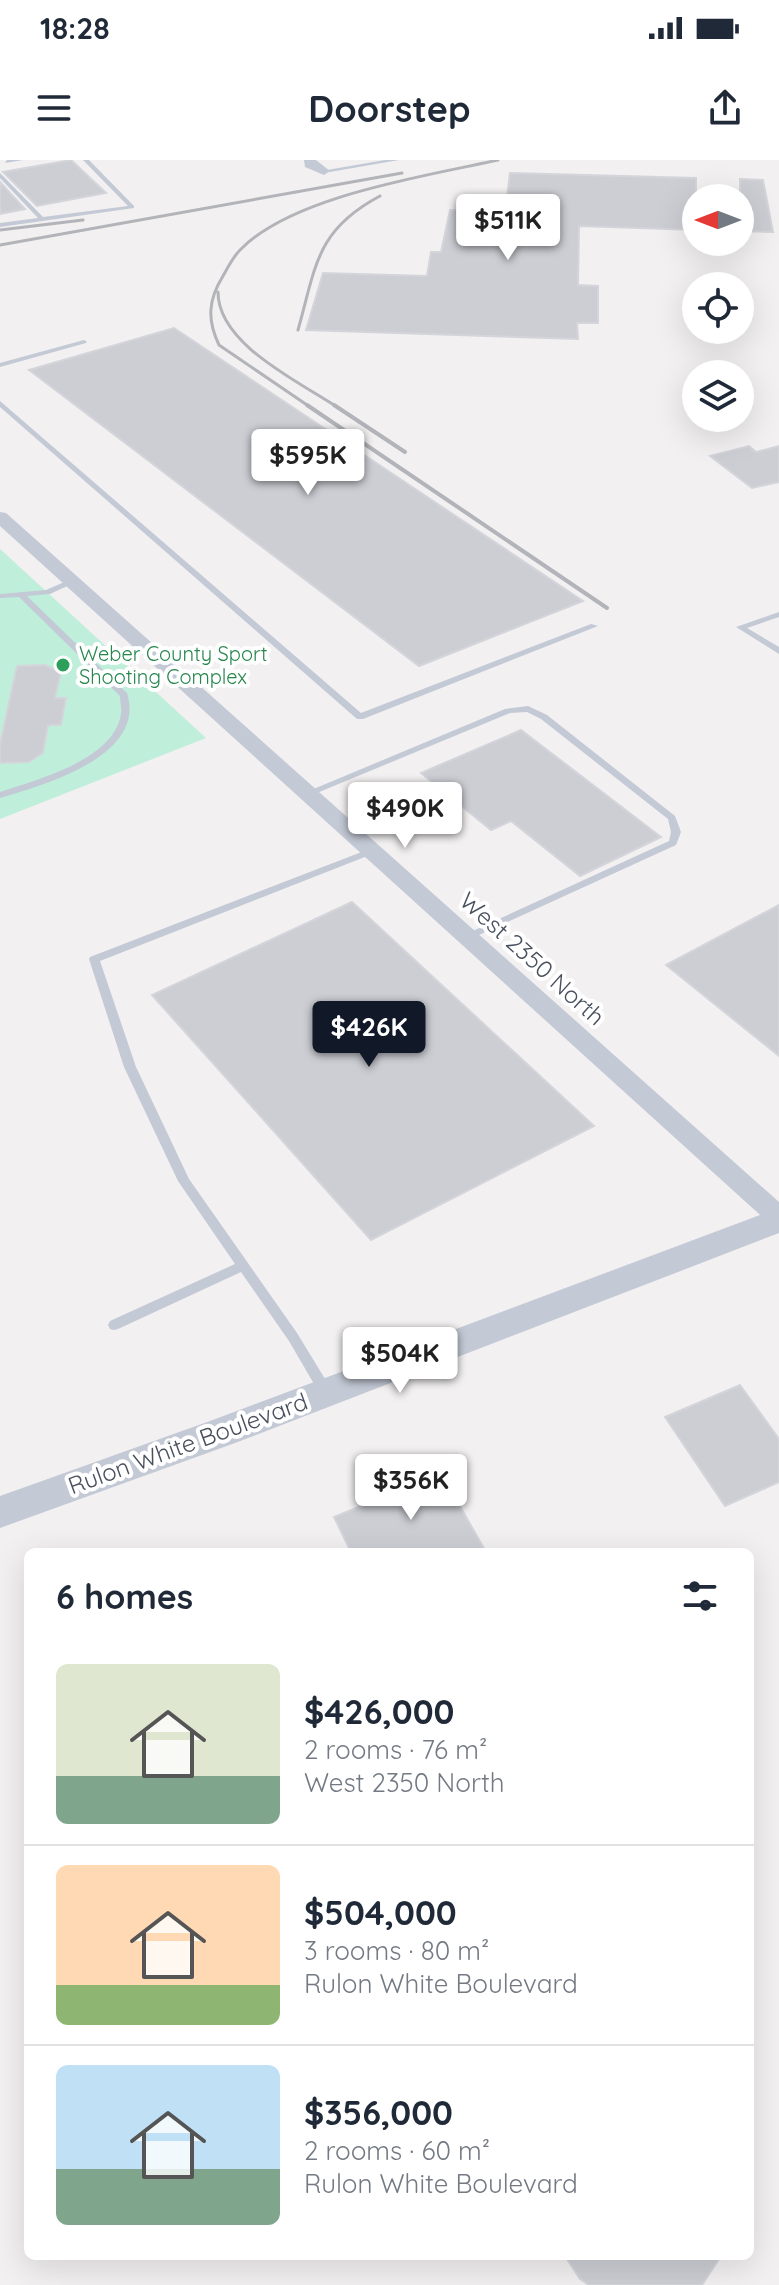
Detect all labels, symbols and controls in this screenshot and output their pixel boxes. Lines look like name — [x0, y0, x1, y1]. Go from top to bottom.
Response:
text: 18:28 — [40, 9, 110, 47]
icon: menu — [32, 86, 76, 130]
text: Doorstep — [308, 86, 471, 131]
icon: share — [703, 86, 747, 130]
north arrow — [682, 184, 754, 256]
map controls — [682, 184, 754, 432]
pin: $511K — [452, 194, 564, 262]
text: $511K — [474, 203, 542, 236]
button: locate — [682, 272, 754, 344]
button: layers — [682, 360, 754, 432]
pin: $595K — [252, 429, 364, 497]
text: $595K — [269, 438, 347, 471]
place label: Weber County Sport Shooting Complex — [79, 641, 268, 689]
marker: Weber County Sport Shooting Complex — [54, 656, 72, 674]
pin: $490K — [349, 782, 461, 850]
text: $490K — [366, 791, 444, 824]
street label: West 2350 North — [454, 885, 611, 1031]
pin: $426K — [313, 1001, 425, 1069]
text: $426K — [330, 1010, 408, 1043]
pin: $504K — [344, 1327, 456, 1395]
text: $504K — [361, 1336, 439, 1369]
street label: Rulon White Boulevard — [64, 1386, 312, 1500]
pin: $356K — [355, 1454, 467, 1522]
text: $356K — [373, 1463, 449, 1496]
icon: filters — [678, 1574, 722, 1618]
text: 6 homes — [56, 1575, 193, 1618]
text: $426,000 — [304, 1690, 454, 1733]
icon: home — [120, 1696, 216, 1792]
text: 2 rooms · 76 m² — [304, 1733, 487, 1766]
text: West 2350 North — [304, 1766, 505, 1799]
text: $504,000 — [304, 1891, 457, 1934]
icon: home — [120, 1897, 216, 1993]
text: 3 rooms · 80 m² — [304, 1934, 489, 1967]
text: Rulon White Boulevard — [304, 1967, 578, 2000]
text: $356,000 — [304, 2091, 453, 2134]
icon: home — [120, 2097, 216, 2193]
text: 2 rooms · 60 m² — [304, 2134, 490, 2167]
text: Rulon White Boulevard — [304, 2167, 578, 2200]

